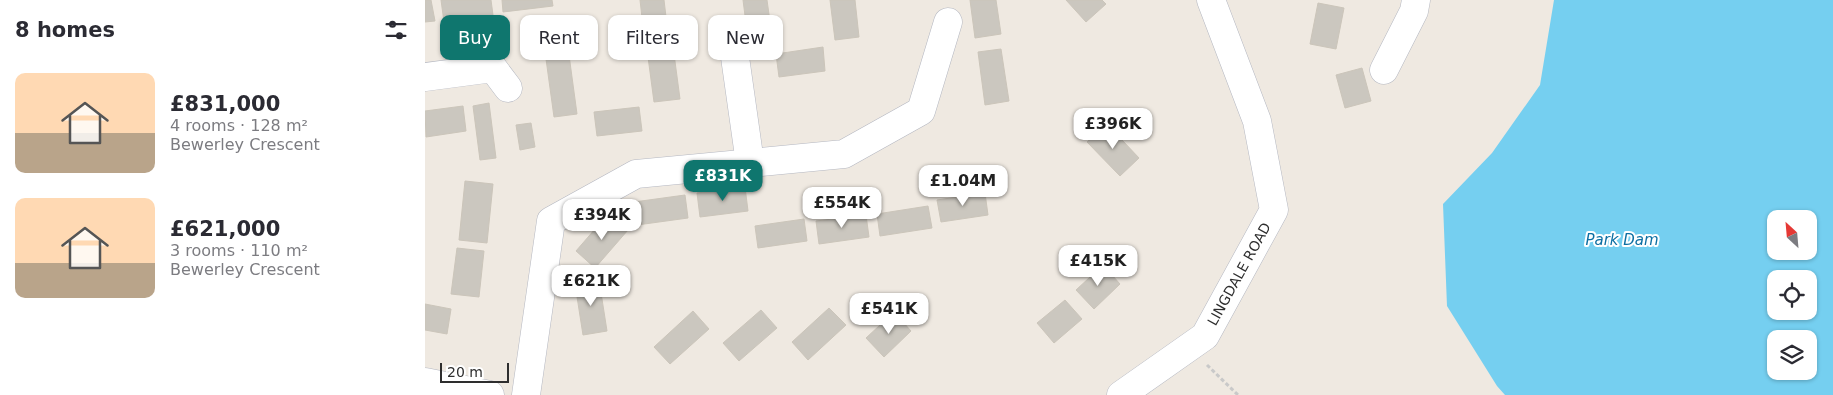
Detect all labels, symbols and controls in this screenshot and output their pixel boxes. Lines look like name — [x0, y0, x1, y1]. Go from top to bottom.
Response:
chip: Buy — [440, 15, 510, 60]
chip: Rent — [520, 15, 598, 60]
chip: Filters — [608, 15, 698, 60]
chip: New — [708, 15, 783, 60]
icon: filters — [382, 16, 410, 44]
text: 8 homes — [15, 18, 115, 42]
text: £831,000 — [170, 92, 280, 116]
icon: home — [55, 93, 115, 153]
pin: £396K — [1078, 108, 1148, 150]
text: £396K — [1085, 114, 1141, 133]
text: 4 rooms · 128 m² — [170, 116, 308, 135]
text: Bewerley Crescent — [170, 135, 320, 154]
pin: £831K — [688, 160, 758, 202]
pin: £1.04M — [922, 164, 1004, 207]
text: £831K — [695, 166, 751, 185]
text: £1.04M — [930, 171, 996, 190]
pin: £554K — [807, 186, 877, 229]
text: £554K — [814, 193, 870, 212]
pin: £394K — [567, 198, 637, 241]
text: £394K — [574, 205, 630, 224]
north arrow — [1767, 210, 1817, 260]
map controls — [1767, 210, 1817, 380]
text: £621,000 — [170, 217, 280, 241]
icon: home — [55, 218, 115, 278]
street label: LINGDALE ROAD — [1204, 220, 1274, 328]
water label: Park Dam — [1585, 231, 1659, 249]
text: 3 rooms · 110 m² — [170, 241, 308, 260]
pin: £415K — [1063, 244, 1133, 287]
text: £415K — [1070, 251, 1126, 270]
text: Bewerley Crescent — [170, 260, 320, 279]
pin: £621K — [556, 264, 626, 307]
button: locate — [1767, 270, 1817, 320]
text: £621K — [563, 271, 619, 290]
pin: £541K — [854, 292, 924, 335]
text: £541K — [861, 299, 917, 318]
button: layers — [1767, 330, 1817, 380]
scale bar — [440, 360, 509, 383]
text: 20 m — [447, 364, 483, 380]

